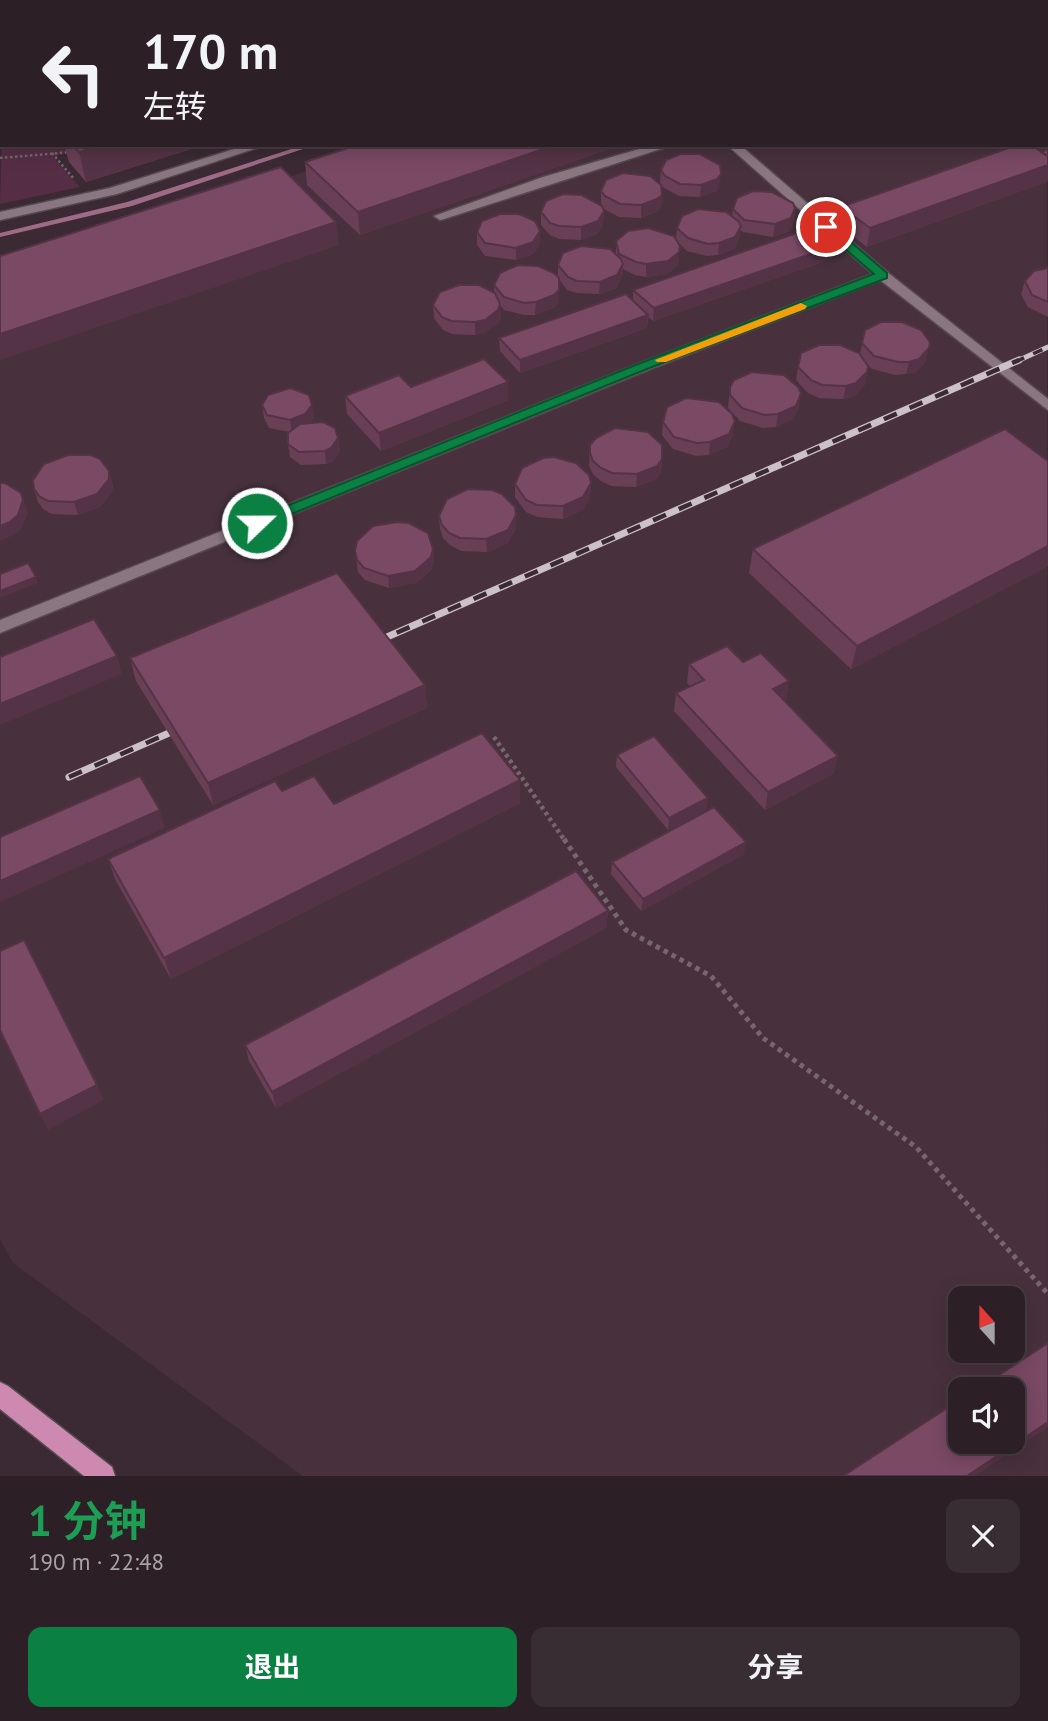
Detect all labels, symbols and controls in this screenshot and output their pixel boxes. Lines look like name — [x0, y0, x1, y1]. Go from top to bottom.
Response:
text: 170 m — [143, 19, 278, 83]
icon: left — [28, 28, 119, 119]
text: 左转 — [143, 85, 207, 127]
pin — [796, 197, 856, 257]
icon: arrive — [807, 208, 845, 246]
position arrow — [220, 486, 294, 560]
north arrow — [948, 1286, 1026, 1363]
map controls — [948, 1286, 1025, 1454]
button: sound — [948, 1377, 1025, 1454]
text: 1 分钟 — [28, 1493, 146, 1548]
button: close — [946, 1499, 1020, 1573]
text: 190 m · 22:48 — [28, 1547, 164, 1576]
button: 退出 — [28, 1627, 517, 1707]
button: 分享 — [531, 1627, 1020, 1707]

